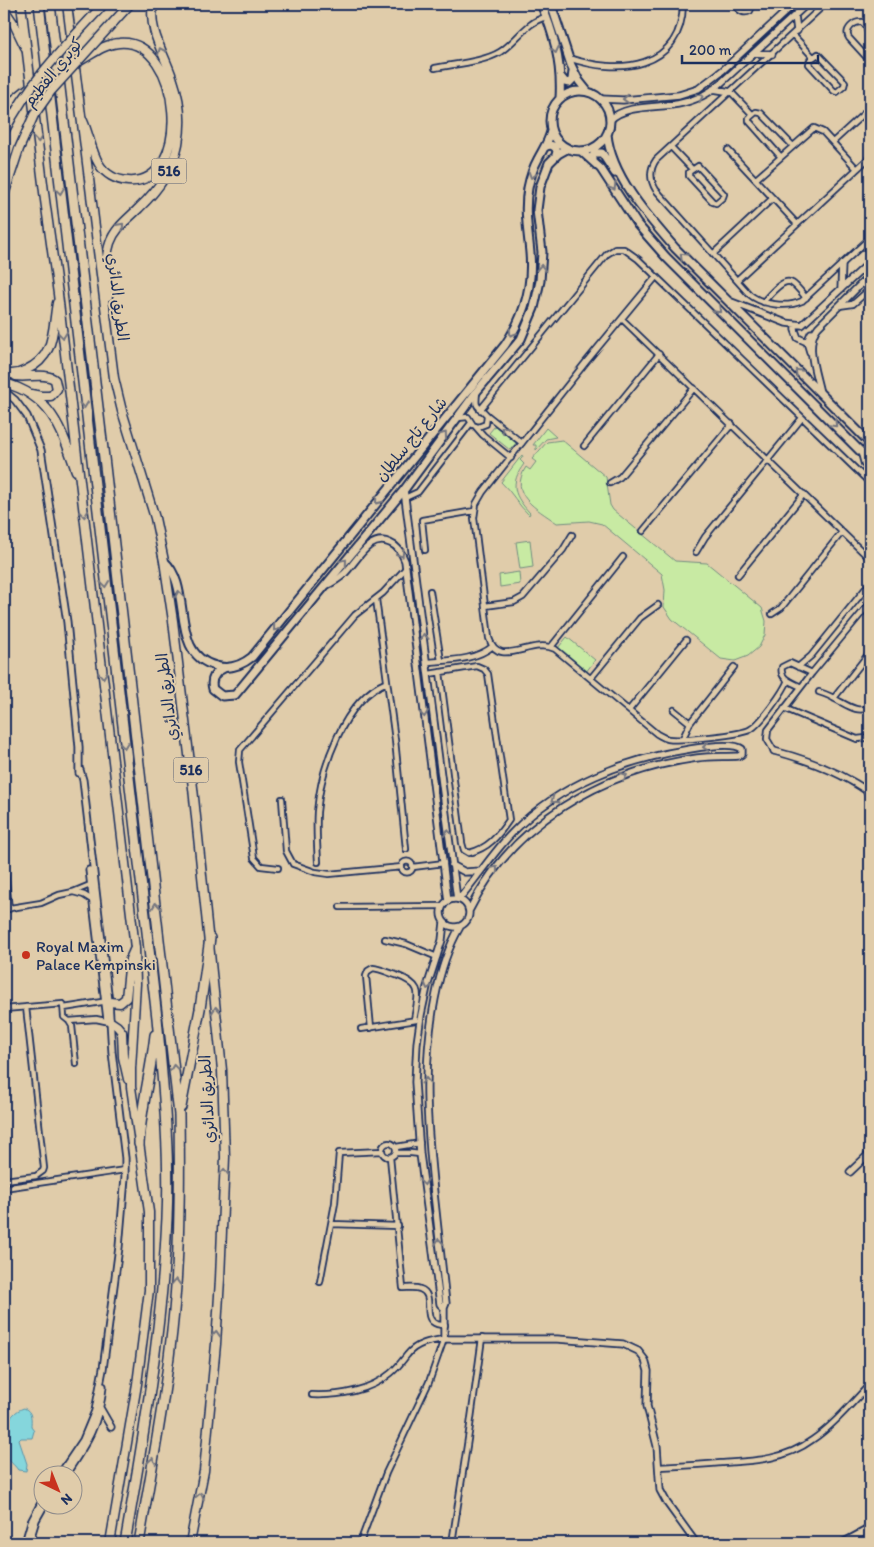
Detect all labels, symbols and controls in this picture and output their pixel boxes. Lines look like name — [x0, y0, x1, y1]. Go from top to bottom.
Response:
scale bar — [682, 32, 818, 64]
street label: كوبري الفطيم — [19, 33, 89, 112]
text: 200 m — [689, 41, 732, 59]
one-way arrow — [549, 45, 560, 54]
one-way arrow — [157, 47, 168, 56]
one-way arrow — [695, 92, 704, 103]
one-way arrow — [622, 94, 630, 104]
one-way arrow — [32, 135, 43, 143]
road number: 516 — [152, 158, 186, 184]
one-way arrow — [527, 171, 537, 179]
one-way arrow — [606, 182, 616, 191]
one-way arrow — [54, 188, 65, 196]
one-way arrow — [115, 222, 124, 231]
street label: الطريق الدائري — [101, 252, 133, 342]
one-way arrow — [680, 253, 689, 262]
one-way arrow — [536, 264, 547, 272]
one-way arrow — [713, 304, 722, 313]
one-way arrow — [509, 328, 518, 337]
one-way arrow — [57, 331, 68, 339]
one-way arrow — [795, 368, 804, 377]
street label: شارع تاج سلطان — [371, 393, 452, 486]
one-way arrow — [78, 401, 89, 409]
one-way arrow — [828, 419, 837, 428]
one-way arrow — [501, 426, 510, 435]
one-way arrow — [439, 432, 447, 441]
one-way arrow — [375, 496, 384, 505]
one-way arrow — [78, 510, 89, 518]
one-way arrow — [394, 549, 404, 558]
one-way arrow — [338, 559, 347, 568]
one-way arrow — [99, 580, 110, 588]
one-way arrow — [174, 590, 185, 598]
one-way arrow — [272, 622, 281, 631]
one-way arrow — [419, 633, 430, 641]
street label: الطريق الدائري — [152, 652, 184, 742]
one-way arrow — [97, 671, 108, 679]
one-way arrow — [419, 710, 429, 719]
one-way arrow — [118, 741, 129, 749]
one-way arrow — [702, 742, 710, 753]
road number: 516 — [174, 758, 208, 782]
one-way arrow — [620, 772, 628, 782]
one-way arrow — [550, 794, 560, 803]
one-way arrow — [443, 829, 454, 837]
one-way arrow — [489, 866, 497, 875]
one-way arrow — [150, 902, 161, 910]
place label: Royal Maxim Palace Kempinski — [36, 937, 156, 974]
marker: Royal Maxim Palace Kempinski — [20, 949, 32, 961]
one-way arrow — [423, 981, 433, 990]
one-way arrow — [211, 1005, 222, 1013]
street label: الطريق الدائري — [195, 1054, 221, 1144]
one-way arrow — [169, 1063, 180, 1071]
one-way arrow — [421, 1076, 431, 1084]
one-way arrow — [219, 1167, 230, 1175]
one-way arrow — [418, 1178, 429, 1186]
one-way arrow — [434, 1238, 445, 1246]
one-way arrow — [170, 1278, 181, 1286]
one-way arrow — [211, 1330, 222, 1338]
one-way arrow — [147, 1456, 157, 1465]
north arrow — [32, 1464, 82, 1514]
text: N — [57, 1490, 76, 1509]
one-way arrow — [194, 1491, 204, 1500]

